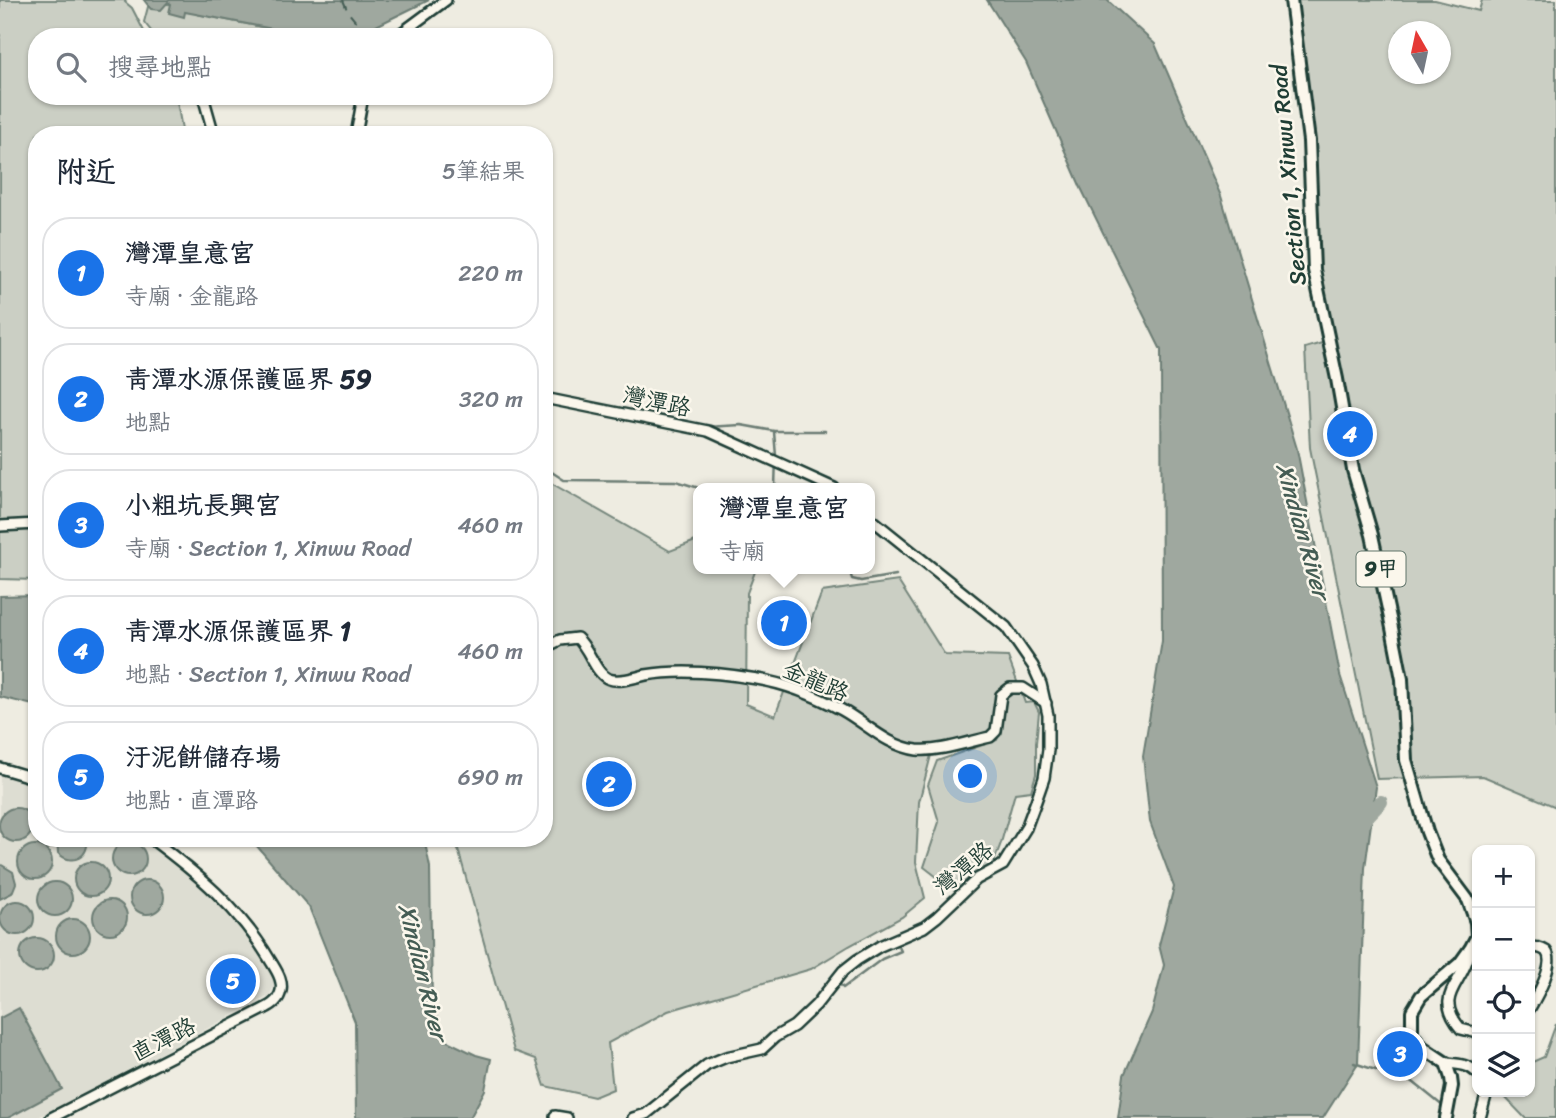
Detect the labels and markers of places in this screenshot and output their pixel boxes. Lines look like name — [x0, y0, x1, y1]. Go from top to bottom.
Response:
pin: 4 — [1327, 408, 1373, 460]
pin: 1 — [761, 597, 807, 649]
pin: 2 — [586, 758, 632, 810]
pin: 5 — [210, 955, 256, 1007]
pin: 3 — [1377, 1028, 1423, 1080]

